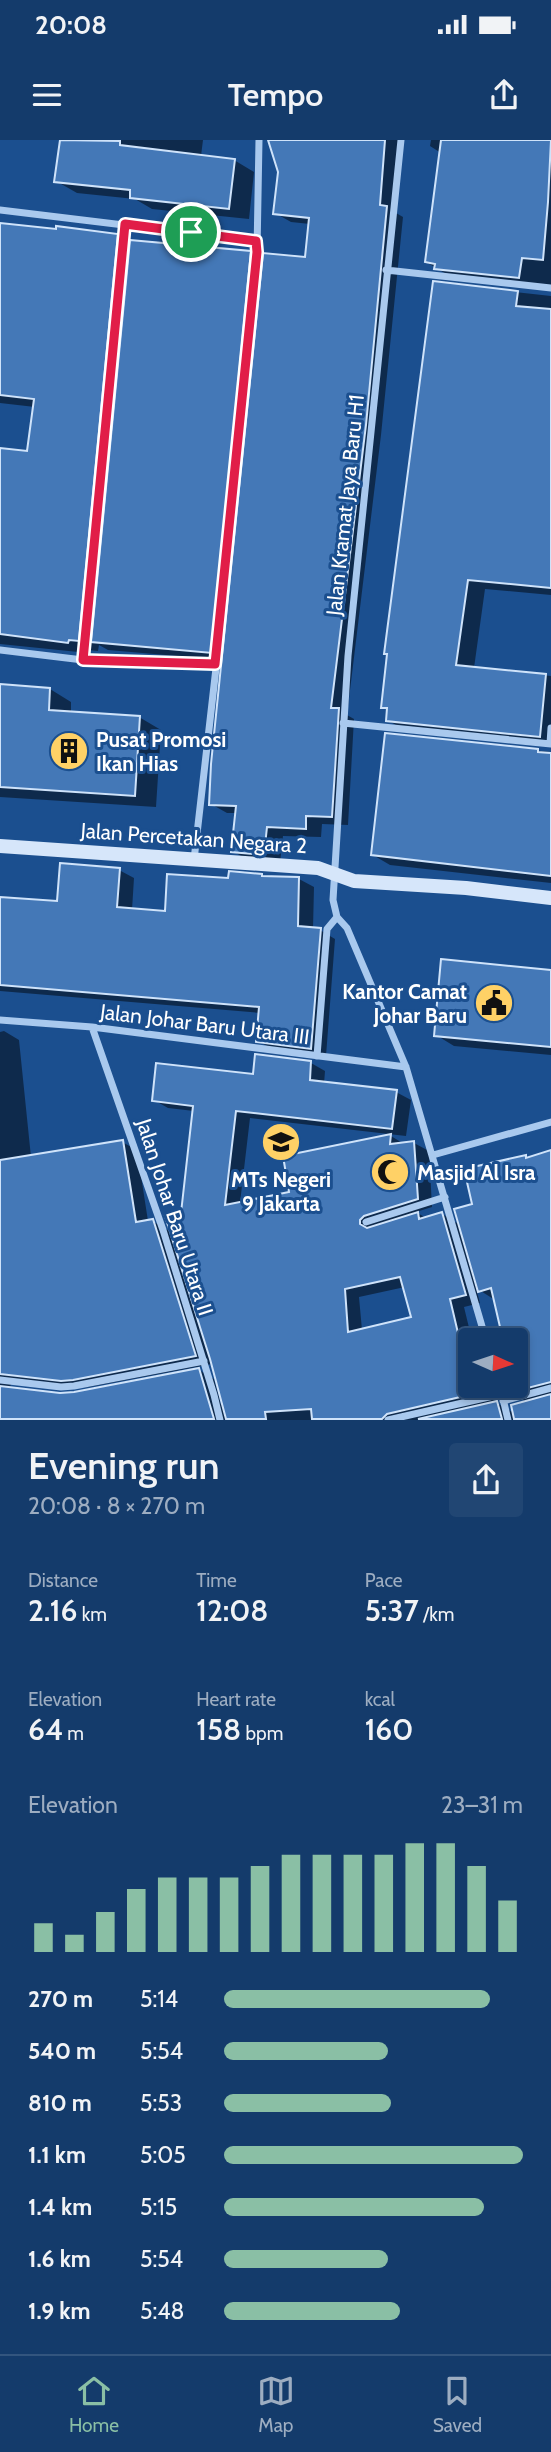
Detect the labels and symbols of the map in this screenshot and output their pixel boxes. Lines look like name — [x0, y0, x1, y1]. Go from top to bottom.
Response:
pin — [161, 202, 221, 262]
street label: Jalan Kramat Jaya Baru H1 — [321, 393, 369, 618]
place label: Pusat Promosi Ikan Hias — [96, 727, 226, 776]
building icon: Pusat Promosi Ikan Hias — [48, 730, 90, 772]
street label: Jalan Percetakan Negara 2 — [79, 818, 308, 858]
place label: Kantor Camat Johar Baru — [342, 979, 467, 1028]
public building icon: Kantor Camat Johar Baru — [473, 982, 515, 1024]
street label: Jalan Johar Baru Utara III — [98, 999, 311, 1049]
street label: Jalan Johar Baru Utara II — [131, 1115, 219, 1319]
school or university icon: MTs Negeri 9 Jakarta — [260, 1121, 302, 1163]
mosque icon: Masjid Al Isra — [369, 1151, 411, 1193]
place label: Masjid Al Isra — [417, 1160, 536, 1185]
place label: MTs Negeri 9 Jakarta — [231, 1167, 331, 1216]
north arrow — [458, 1328, 528, 1398]

